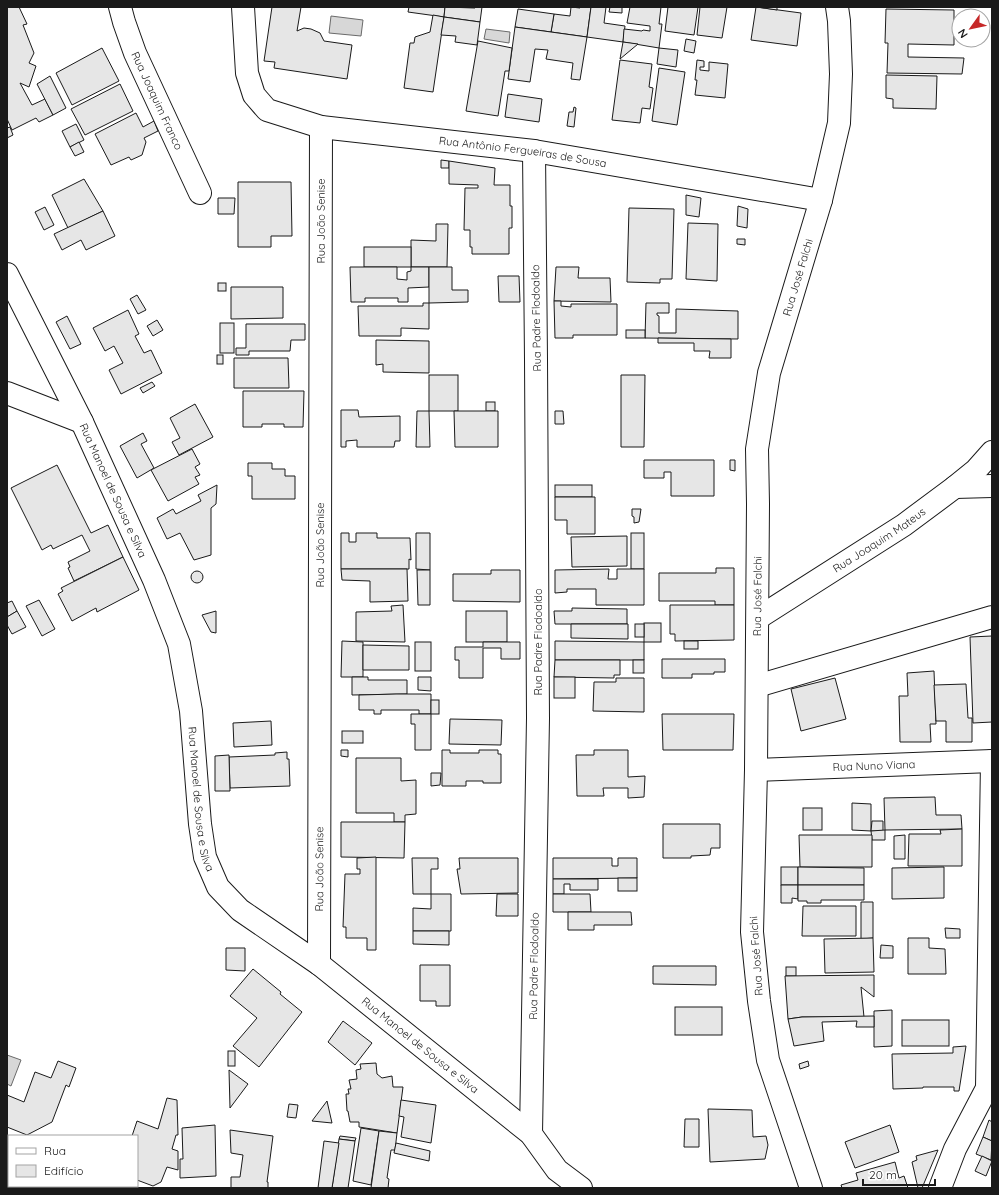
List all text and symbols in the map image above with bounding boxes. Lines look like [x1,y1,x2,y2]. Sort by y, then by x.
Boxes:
north arrow [951,8,991,48]
text: N [955,26,971,41]
street label: Rua Joaquim Franco [128,49,186,152]
street label: Rua Antônio Fergueiras de Sousa [438,133,608,170]
street label: Rua João Senise [314,178,328,264]
street label: Rua José Falchi [780,237,816,318]
street label: Rua Padre Flodoaldo [528,264,544,372]
street label: Rua Manoel de Sousa e Silva [76,421,150,560]
street label: Rua João Senise [313,502,327,588]
street label: Rua Joaquim Mateus [830,504,928,576]
street label: Rua José Falchi [750,556,765,636]
street label: Rua Padre Flodoaldo [531,588,545,696]
street label: Rua Manoel de Sousa e Silva [185,726,217,874]
street label: Rua Nuno Viana [832,757,916,774]
street label: Rua João Senise [312,826,326,912]
street label: Rua Padre Flodoaldo [526,912,542,1020]
street label: Rua José Falchi [746,916,766,996]
street label: Rua Manoel de Sousa e Silva [359,994,482,1096]
legend [8,1135,138,1187]
text: Rua [44,1143,66,1158]
scale bar [863,1161,935,1187]
text: Edifício [44,1163,84,1178]
text: 20 m [869,1167,897,1182]

